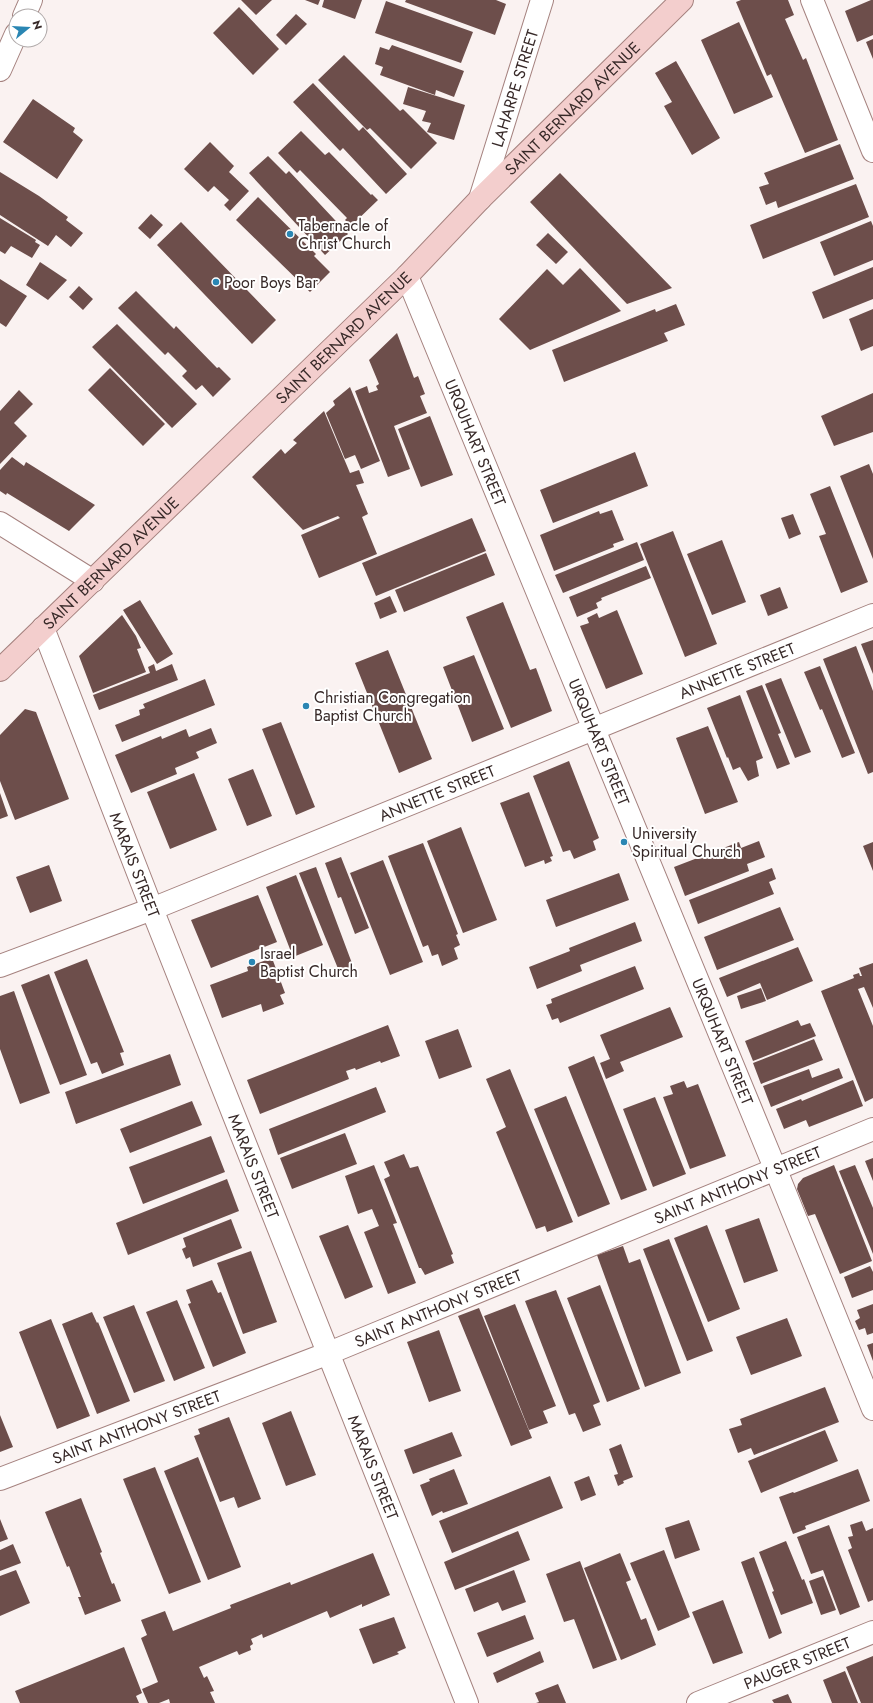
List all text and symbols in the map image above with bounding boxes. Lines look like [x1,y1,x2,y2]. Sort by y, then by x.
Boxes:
north arrow [8,8,48,48]
text: N [29,18,46,32]
street label: LAHARPE STREET [486,26,544,150]
street label: SAINT BERNARD AVENUE [500,37,645,181]
place label: Tabernacle of Christ Church [298,214,391,255]
marker: Tabernacle of Christ Church [285,229,295,239]
street label: SAINT BERNARD AVENUE [270,266,417,409]
place label: Poor Boys Bar [224,271,318,294]
marker: Poor Boys Bar [211,277,221,287]
street label: URQUHART STREET [439,376,512,510]
street label: SAINT BERNARD AVENUE [38,492,184,635]
street label: ANNETTE STREET [676,637,799,705]
street label: URQUHART STREET [562,675,635,809]
place label: Christian Congregation Baptist Church [314,686,471,727]
marker: Christian Congregation Baptist Church [301,701,311,711]
street label: ANNETTE STREET [376,759,499,827]
street label: MARAIS STREET [104,809,165,921]
place label: University Spiritual Church [632,822,741,863]
marker: University Spiritual Church [619,837,629,847]
place label: Israel Baptist Church [260,942,358,983]
marker: Israel Baptist Church [247,957,257,967]
street label: URQUHART STREET [686,975,759,1109]
street label: MARAIS STREET [222,1111,285,1223]
street label: SAINT ANTHONY STREET [651,1140,825,1230]
street label: SAINT ANTHONY STREET [351,1264,526,1353]
street label: SAINT ANTHONY STREET [49,1384,225,1470]
street label: MARAIS STREET [342,1412,404,1524]
street label: PAUGER STREET [740,1631,855,1695]

